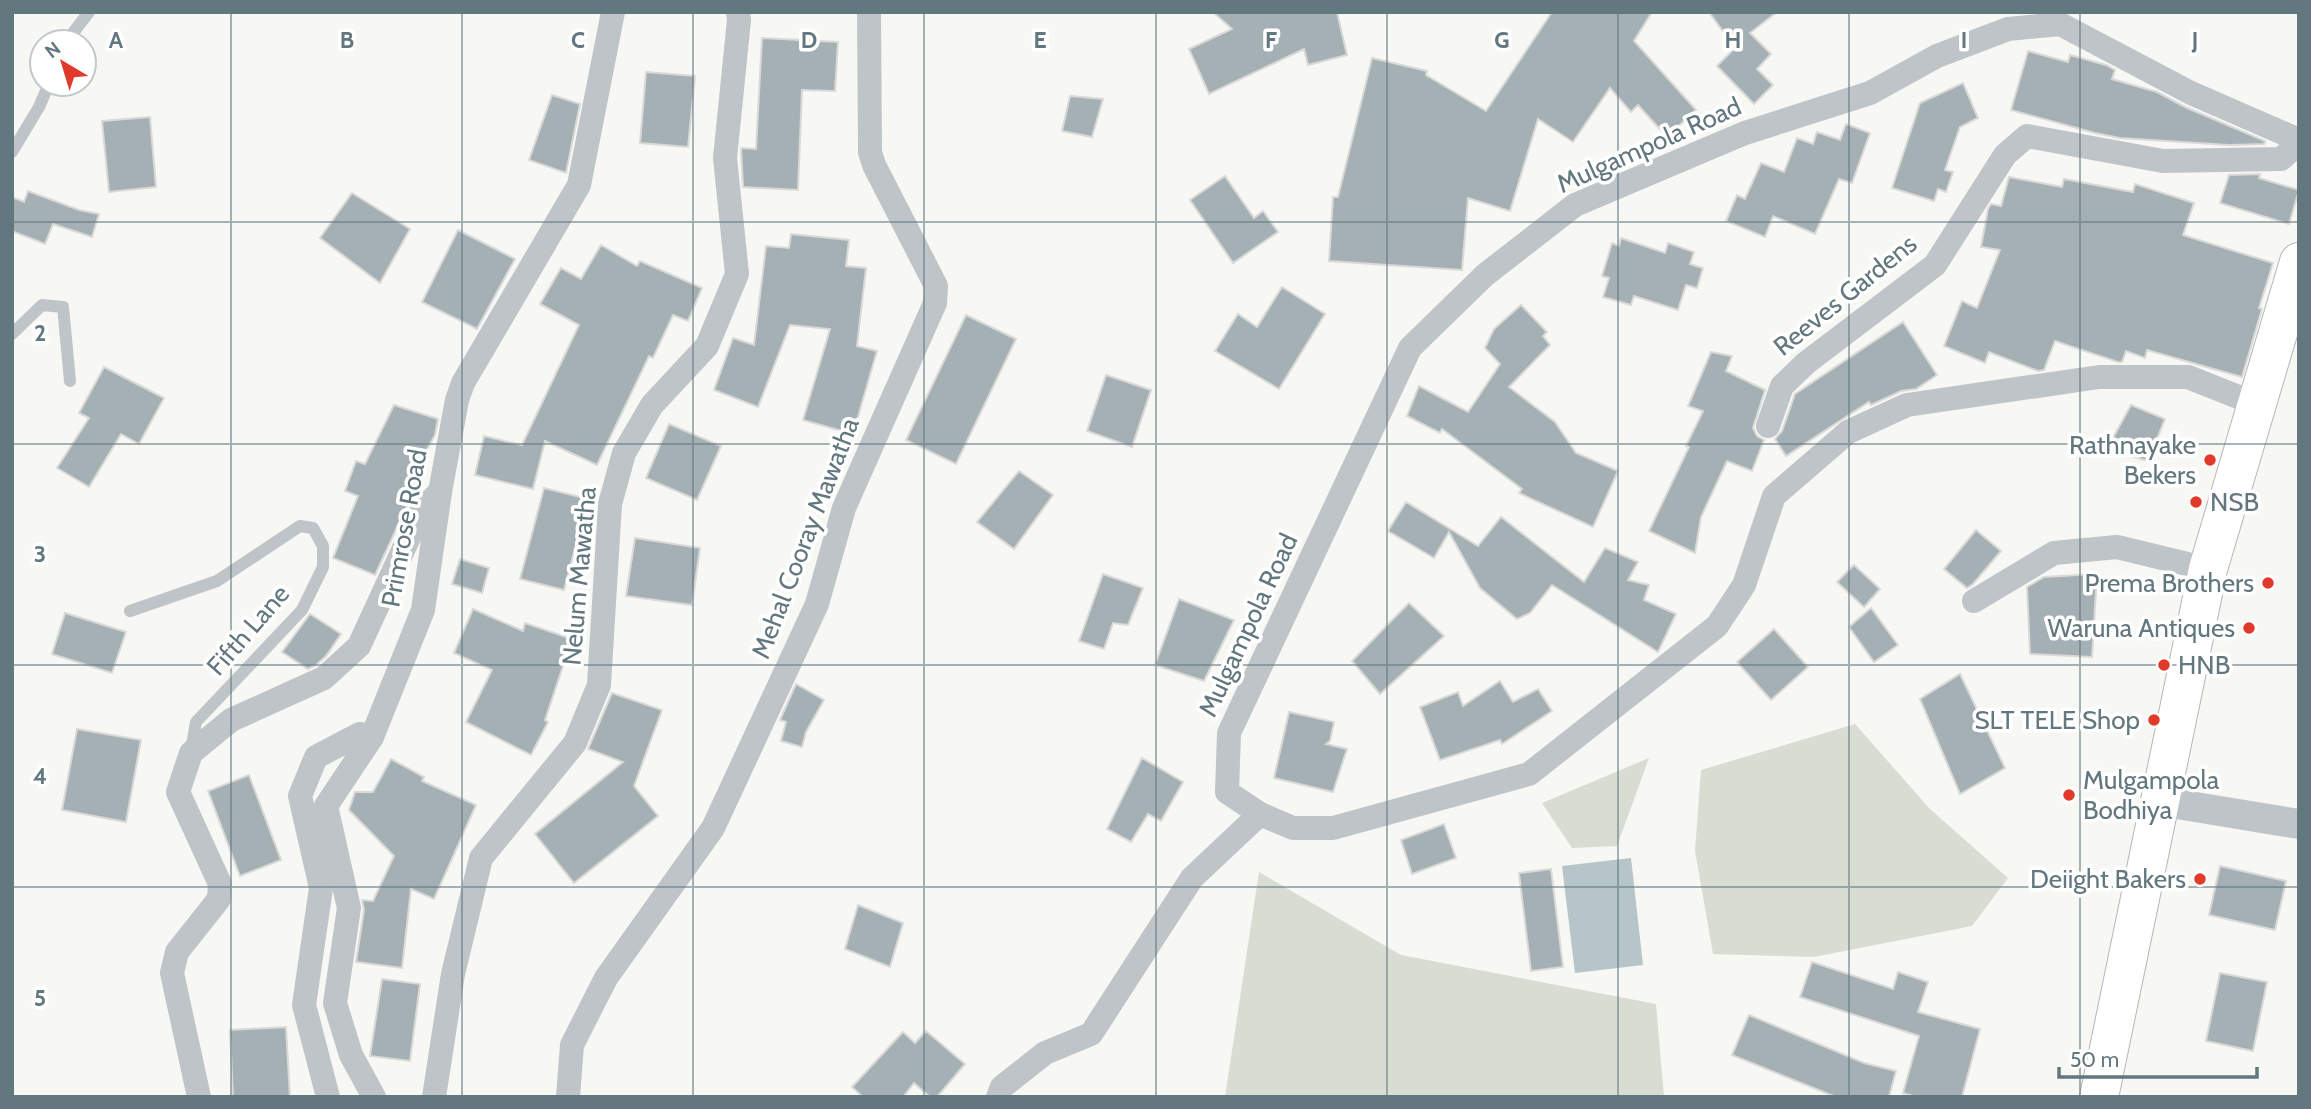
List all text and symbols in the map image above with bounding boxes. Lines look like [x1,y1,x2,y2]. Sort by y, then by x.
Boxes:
text: A [109,26,124,54]
text: B [340,26,354,54]
text: C [571,26,585,54]
text: D [801,26,817,54]
text: E [1033,26,1047,54]
text: F [1265,26,1277,54]
text: G [1494,26,1510,54]
text: H [1725,26,1741,54]
text: I [1961,26,1967,54]
text: J [2191,26,2198,54]
north arrow [28,28,98,98]
text: N [40,37,65,63]
street label: Mulgampola Road [1552,90,1746,200]
street label: Reeves Gardens [1767,227,1923,363]
text: 2 [34,319,46,347]
street label: Mehal Cooray Mawatha [744,413,866,663]
place label: Rathnayake Bekers [2069,429,2196,491]
street label: Primrose Road [374,447,434,609]
marker: Rathnayake Bekers [2202,452,2218,468]
street label: Nelum Mawatha [555,485,603,667]
place label: NSB [2210,486,2259,518]
marker: NSB [2188,494,2204,510]
street label: Mulgampola Road [1192,528,1304,722]
text: 3 [34,540,46,568]
place label: Prema Brothers [2085,567,2254,599]
marker: Prema Brothers [2260,575,2276,591]
street label: Fifth Lane [200,578,296,682]
place label: Waruna Antiques [2047,612,2235,644]
marker: Waruna Antiques [2241,620,2257,636]
place label: HNB [2178,649,2230,681]
marker: HNB [2156,657,2172,673]
place label: SLT TELE Shop [1974,704,2140,736]
marker: SLT TELE Shop [2146,712,2162,728]
text: 4 [33,762,47,790]
place label: Mulgampola Bodhiya [2083,764,2220,826]
marker: Mulgampola Bodhiya [2061,787,2077,803]
place label: Deiight Bakers [2030,863,2186,895]
marker: Deiight Bakers [2192,871,2208,887]
text: 5 [34,984,46,1012]
scale bar [2059,1036,2257,1080]
text: 50 m [2070,1047,2119,1072]

